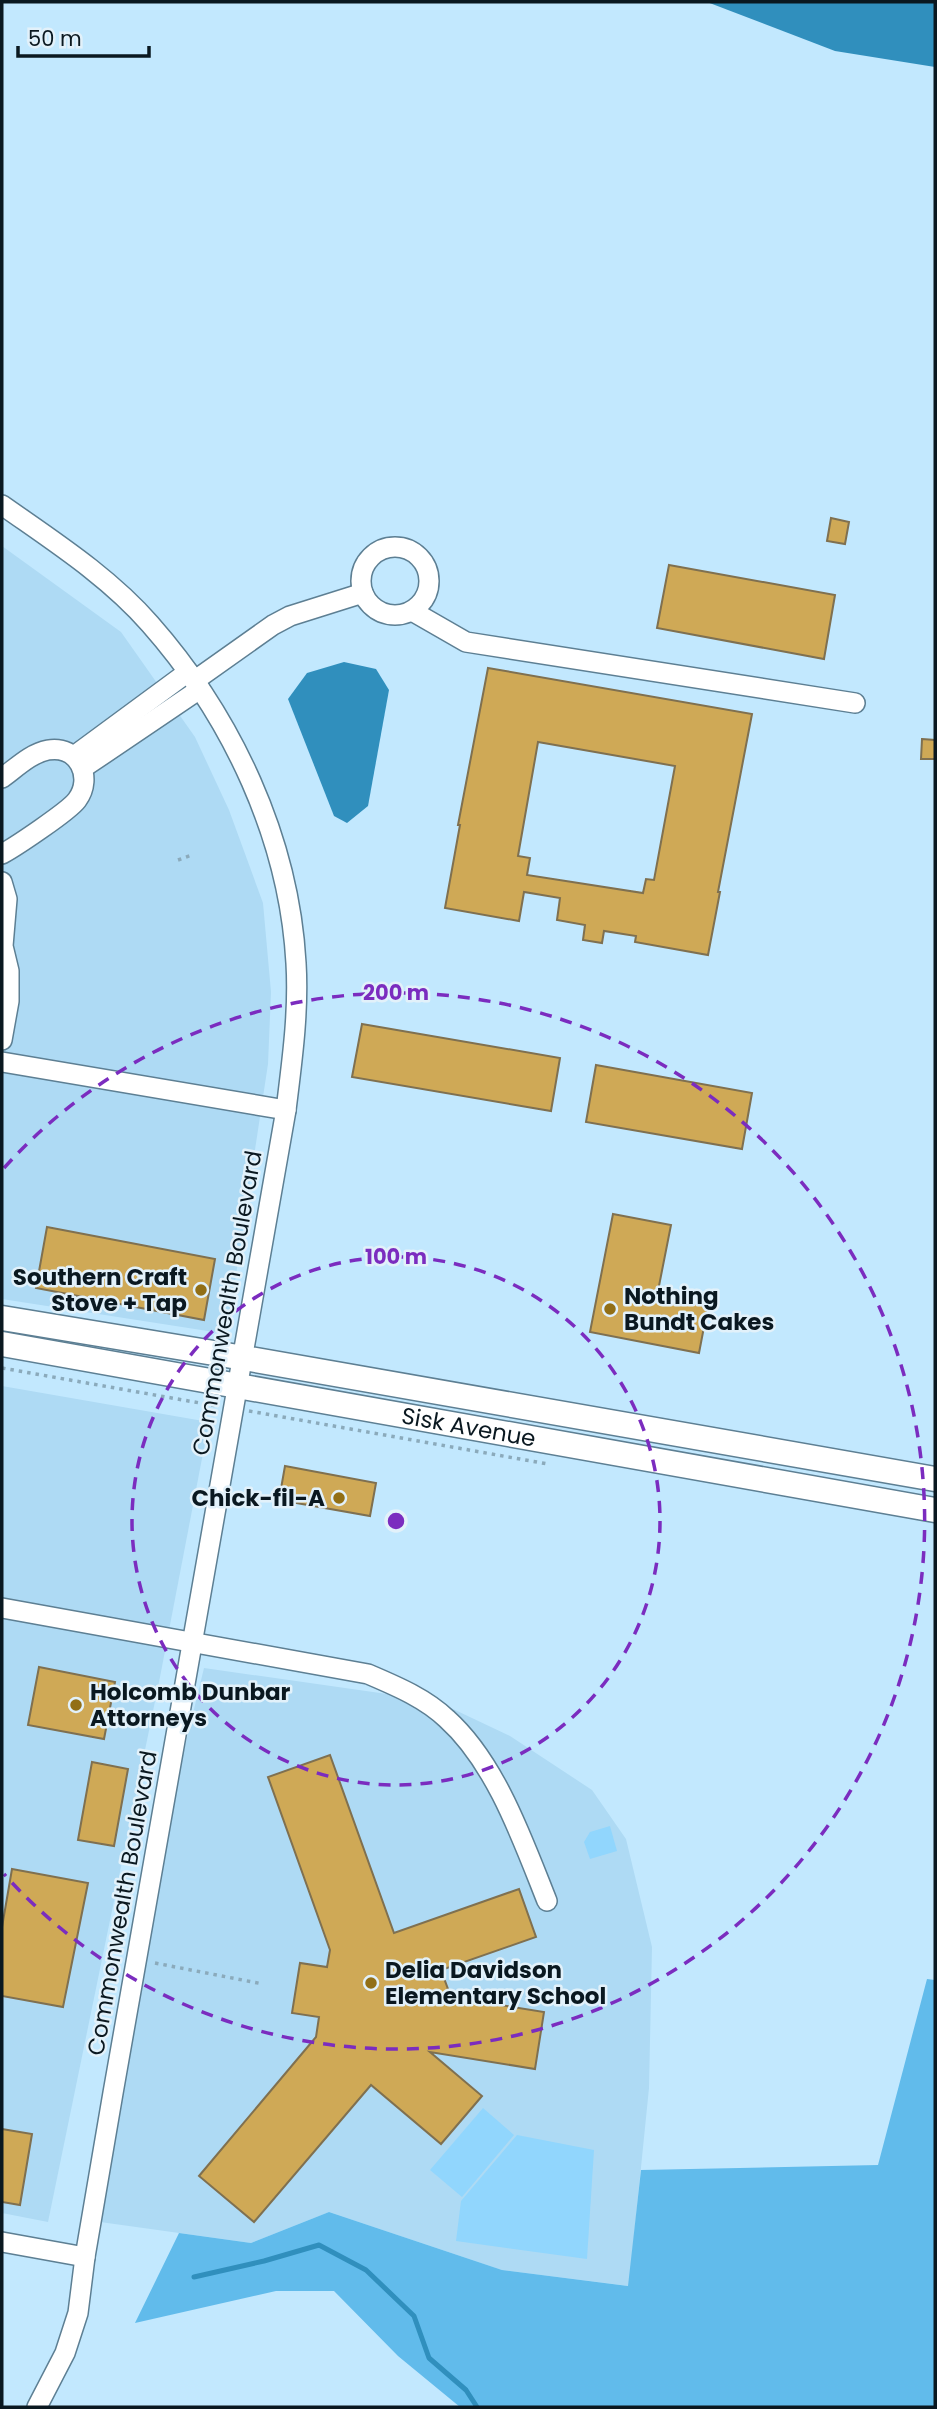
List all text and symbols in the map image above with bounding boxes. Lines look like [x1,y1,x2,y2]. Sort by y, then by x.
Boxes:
scale bar [18,14,149,58]
text: 50 m [28,24,82,53]
text: 200 m [363,978,429,1007]
street label: Commonwealth Boulevard [184,1148,270,1458]
text: 100 m [365,1242,427,1271]
place label: Southern Craft Stove + Tap [13,1261,187,1319]
place label: Nothing Bundt Cakes [624,1280,774,1338]
marker: Southern Craft Stove + Tap [193,1282,209,1298]
marker: Nothing Bundt Cakes [602,1301,618,1317]
street label: Sisk Avenue [399,1399,538,1455]
place label: Chick-fil-A [192,1482,325,1514]
marker: Chick-fil-A [331,1490,347,1506]
centre of rings [384,1509,408,1533]
place label: Holcomb Dunbar Attorneys [90,1676,291,1734]
marker: Holcomb Dunbar Attorneys [68,1697,84,1713]
street label: Commonwealth Boulevard [79,1748,165,2058]
place label: Delia Davidson Elementary School [385,1954,606,2012]
marker: Delia Davidson Elementary School [363,1975,379,1991]

